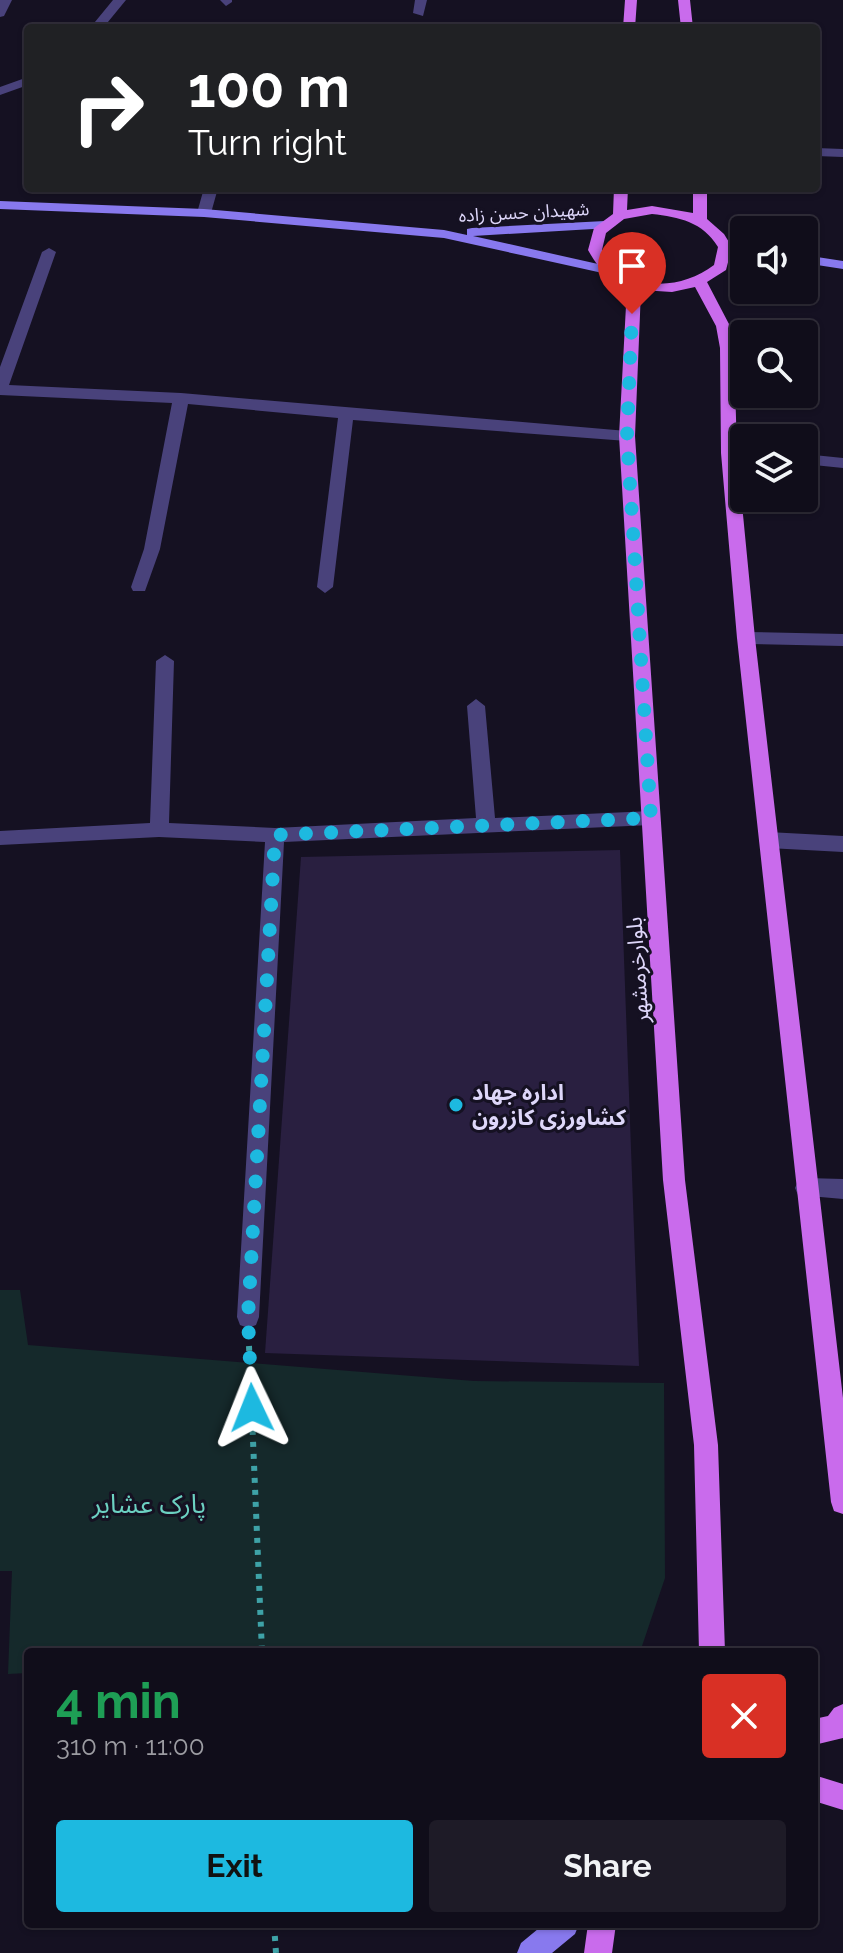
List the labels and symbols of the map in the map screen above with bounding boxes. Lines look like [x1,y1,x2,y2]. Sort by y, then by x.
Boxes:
street label: شهیدان حسن زاده [458,198,590,227]
pin [598,232,666,314]
street label: بلوارخرمشهر [620,916,655,1025]
place label: اداره جهاد کشاورزی کازرون [472,1079,627,1131]
marker: اداره جهاد کشاورزی کازرون [447,1096,465,1114]
position arrow [210,1366,294,1450]
park label: پارک عشایر [91,1489,206,1521]

